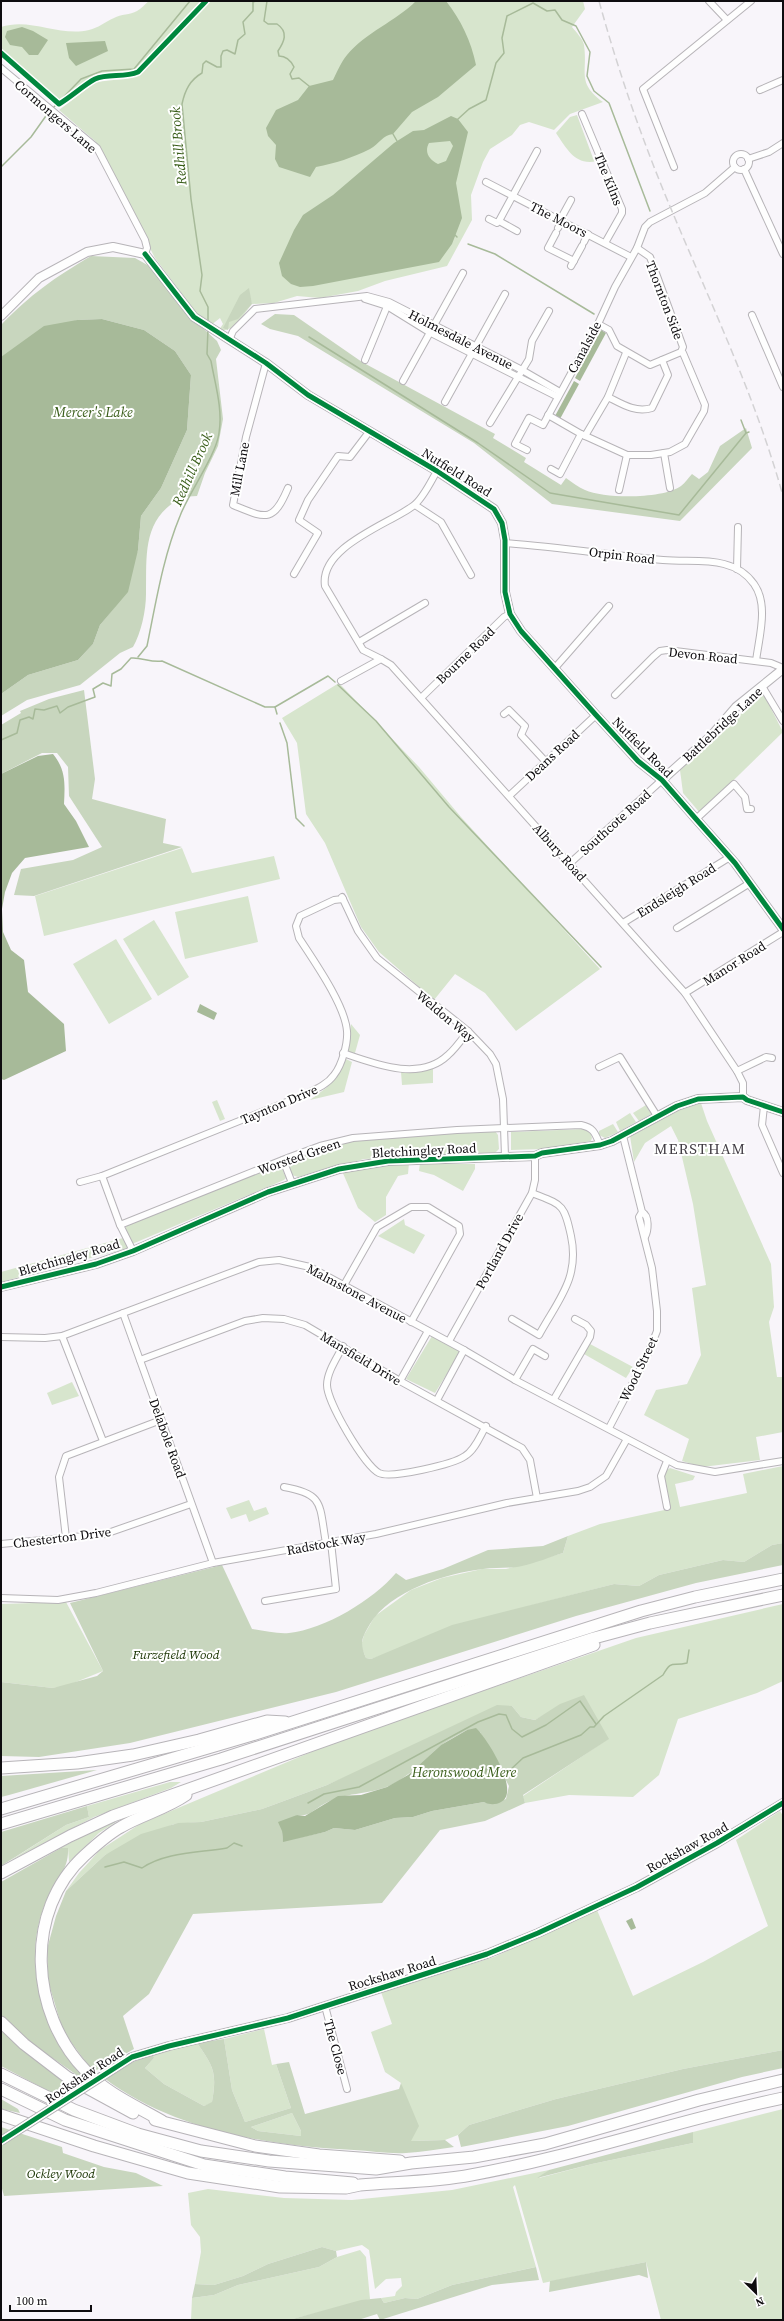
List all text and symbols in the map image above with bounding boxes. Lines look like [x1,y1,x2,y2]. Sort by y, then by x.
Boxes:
street label: Cormongers Lane [11,76,101,157]
water label: Redhill Brook [165,106,191,187]
street label: The Kilns [590,150,627,208]
street label: The Moors [527,198,591,241]
street label: Thornton Side [642,258,687,342]
street label: Holmesdale Avenue [406,306,516,373]
street label: Canalside [564,318,605,376]
water label: Mercer's Lake [52,402,133,422]
water label: Redhill Brook [166,429,217,510]
street label: Mill Lane [226,440,253,498]
street label: Nutfield Road [419,444,495,501]
street label: Orpin Road [588,543,657,568]
street label: Bourne Road [432,623,499,688]
street label: Devon Road [667,643,739,668]
street label: Battlebridge Lane [679,683,766,766]
street label: Nutfield Road [609,713,677,782]
street label: Deans Road [522,725,584,785]
street label: Southcote Road [576,786,655,859]
street label: Albury Road [529,820,591,885]
street label: Endsleigh Road [634,859,719,921]
street label: Manor Road [700,937,769,989]
street label: Weldon Way [413,987,479,1046]
street label: Taynton Drive [238,1080,321,1128]
street label: Worsted Green [256,1134,343,1179]
district label: MERSTHAM [654,1138,746,1159]
street label: Bletchingley Road [371,1139,477,1162]
street label: Portland Drive [472,1210,528,1292]
street label: Bletchingley Road [16,1235,122,1280]
street label: Malmstone Avenue [304,1260,410,1327]
street label: Mansfield Drive [317,1328,405,1389]
street label: Wood Street [615,1333,662,1404]
street label: Delabole Road [145,1396,190,1481]
street label: Chesterton Drive [12,1523,112,1552]
street label: Radstock Way [285,1528,367,1559]
park label: Furzefield Wood [132,1646,220,1663]
water label: Heronswood Mere [411,1762,517,1782]
street label: Rockshaw Road [643,1818,732,1877]
street label: Rockshaw Road [346,1952,439,1995]
street label: The Close [320,2017,351,2077]
street label: Rockshaw Road [42,2043,127,2107]
park label: Ockley Wood [27,2165,95,2182]
north arrow [736,2273,776,2313]
scale bar [10,2287,91,2313]
text: 100 m [16,2293,48,2309]
text: N [753,2293,767,2310]

